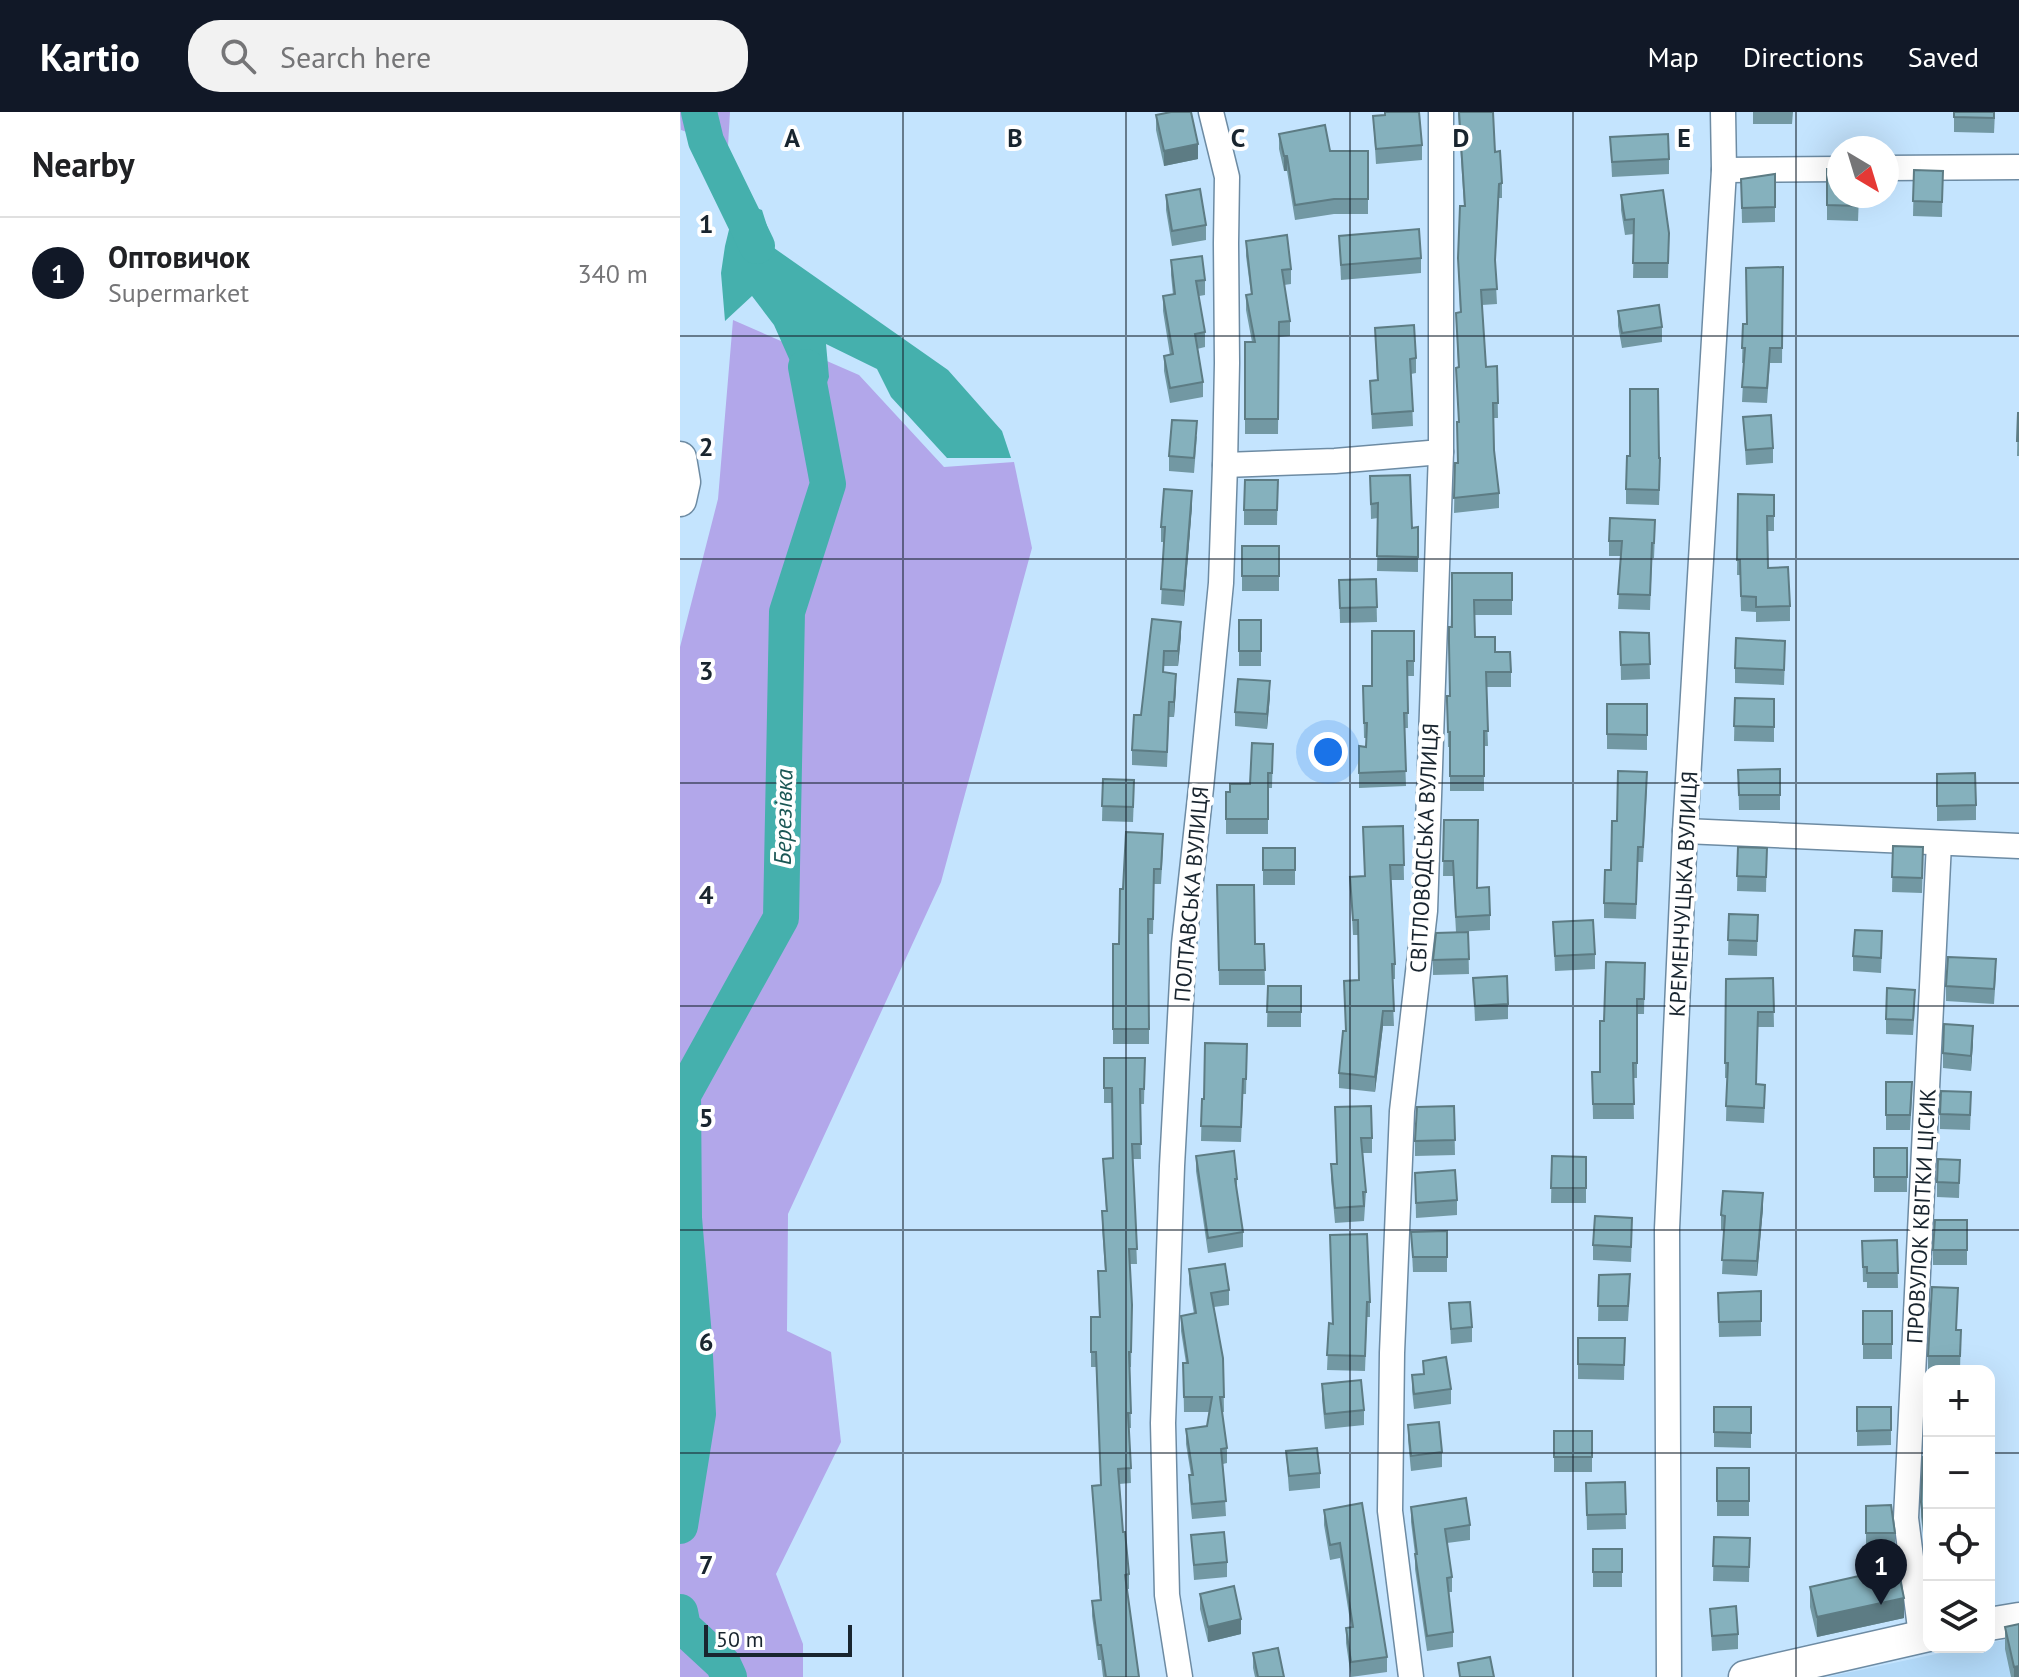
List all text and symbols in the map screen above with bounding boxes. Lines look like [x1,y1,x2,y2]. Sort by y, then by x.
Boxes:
search box [188,20,748,92]
text: Kartio [40,32,140,81]
icon: search [216,34,260,78]
text: Search here [280,37,431,76]
text: Map [1648,38,1699,75]
text: Directions [1743,38,1864,75]
text: Saved [1908,38,1979,75]
text: A [784,121,800,154]
text: B [1007,121,1023,154]
text: C [1231,121,1245,154]
text: D [1453,121,1469,154]
text: E [1677,121,1691,154]
north arrow [1827,136,1899,208]
text: Nearby [32,142,134,186]
text: 1 [699,207,713,240]
text: Оптовичок [108,237,250,276]
text: 1 [51,257,65,290]
text: 340 m [577,257,648,290]
text: Supermarket [108,276,249,309]
text: 2 [699,430,713,463]
text: 3 [699,654,713,687]
street label: СВІТЛОВОДСЬКА ВУЛИЦЯ [1403,722,1445,974]
your location [1308,732,1348,772]
water label: Березівка [767,768,799,865]
street label: КРЕМЕНЧУЦЬКА ВУЛИЦЯ [1663,770,1703,1018]
street label: ПОЛТАВСЬКА ВУЛИЦЯ [1168,785,1214,1003]
text: 4 [699,878,714,911]
street label: ПРОВУЛОК КВІТКИ ЦІСИК [1900,1088,1942,1344]
text: 5 [699,1101,713,1134]
text: 6 [699,1325,713,1358]
map controls [1923,1365,1995,1653]
button: + [1923,1365,1995,1437]
button: − [1923,1437,1995,1509]
button: locate [1923,1509,1995,1581]
pin: 1 [1855,1539,1907,1605]
text: 7 [699,1548,713,1581]
button: layers [1923,1581,1995,1653]
scale bar [704,1621,852,1657]
text: 50 m [716,1625,764,1653]

